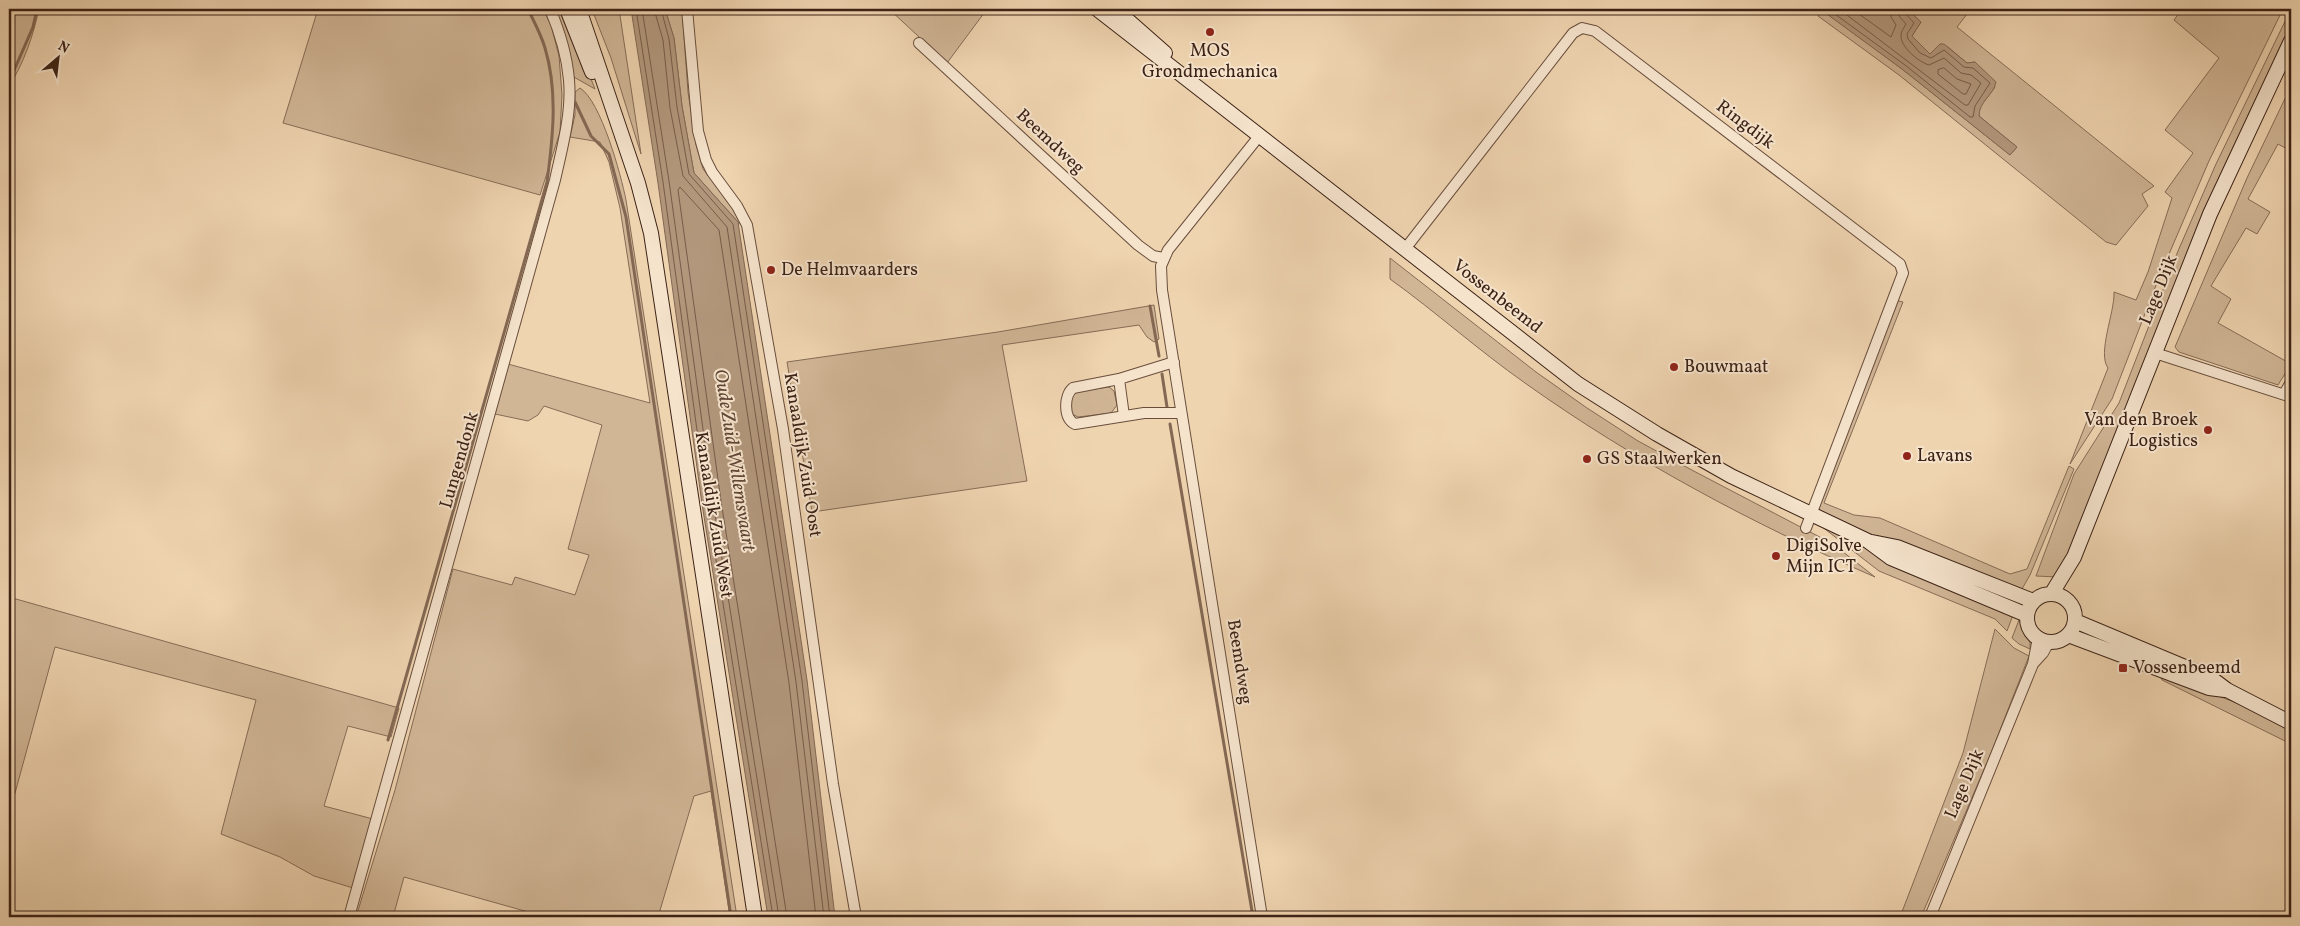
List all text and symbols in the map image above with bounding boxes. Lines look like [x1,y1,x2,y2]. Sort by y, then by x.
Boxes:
marker: MOS Grondmechanica [1204,26,1216,38]
north arrow [32,32,82,82]
text: N [54,37,72,59]
place label: MOS Grondmechanica [1142,39,1278,85]
street label: Ringdijk [1710,95,1780,156]
street label: Beemdweg [1010,104,1090,180]
street label: Lage Dijk [2134,251,2184,329]
street label: Vossenbeemd [1447,254,1547,340]
place label: De Helmvaarders [781,258,918,283]
marker: De Helmvaarders [765,264,777,276]
place label: Bouwmaat [1684,355,1768,380]
marker: Bouwmaat [1668,361,1680,373]
water label: Oude Zuid-Willemsvaart [707,367,761,554]
street label: Kanaaldijk Zuid Oost [777,371,827,539]
street label: Lungendonk [434,408,486,511]
place label: Van den Broek Logistics [2084,408,2198,454]
marker: Van den Broek Logistics [2202,424,2214,436]
street label: Kanaaldijk Zuid West [687,430,739,600]
place label: Lavans [1917,444,1972,469]
place label: GS Staalwerken [1597,447,1722,472]
marker: Lavans [1901,450,1913,462]
marker: GS Staalwerken [1581,453,1593,465]
place label: DigiSolve Mijn ICT [1786,534,1862,580]
marker: DigiSolve Mijn ICT [1770,550,1782,562]
street label: Beemdweg [1220,618,1258,706]
place label: Vossenbeemd [2133,656,2241,681]
marker: Vossenbeemd [2117,662,2129,674]
street label: Lage Dijk [1939,745,1991,823]

